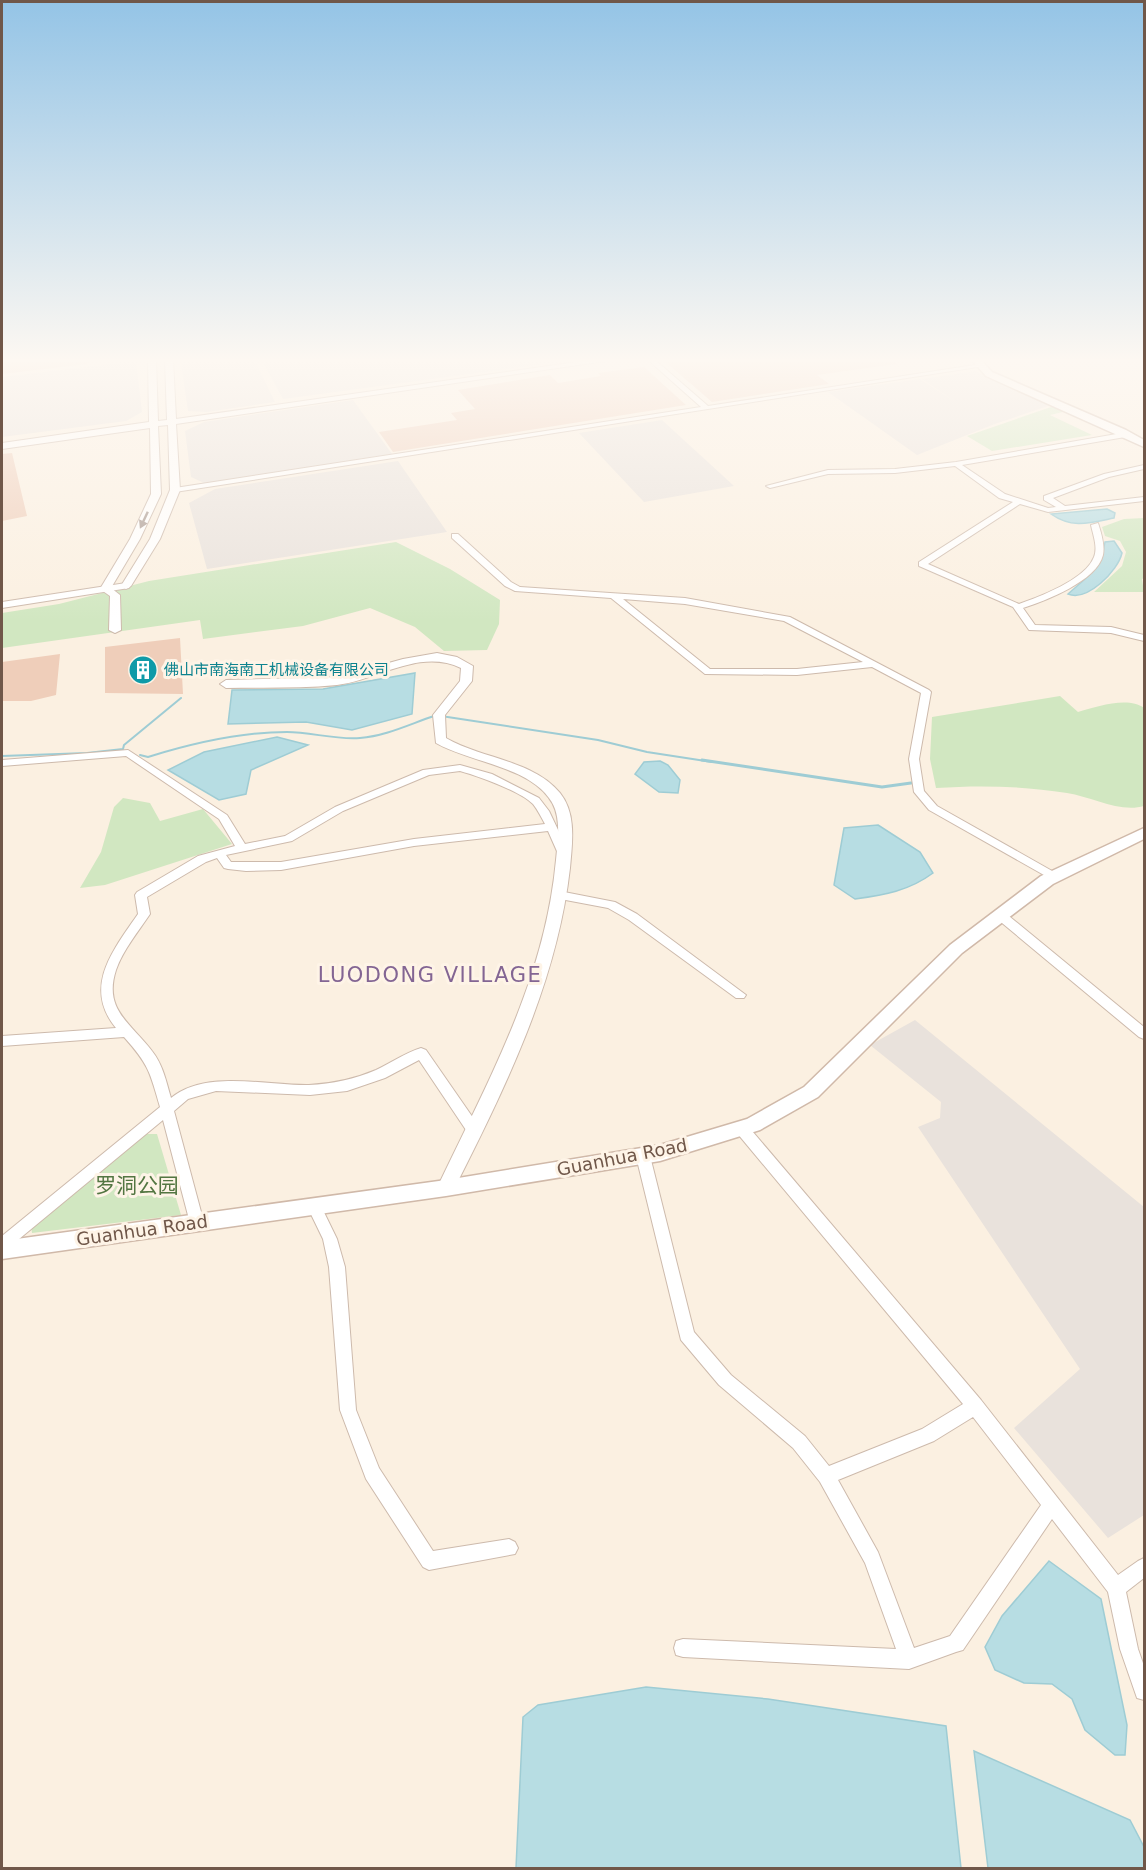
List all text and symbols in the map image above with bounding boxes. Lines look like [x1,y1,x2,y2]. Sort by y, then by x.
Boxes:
one-way arrow [139,511,148,528]
building icon: 佛山市南海南工机械设备有限公司 [127,654,159,686]
place label: 佛山市南海南工机械设备有限公司 [164,661,389,679]
district label: LUODONG VILLAGE [318,963,542,987]
street label: Guanhua Road [555,1134,689,1180]
park label: 罗洞公园 [95,1174,179,1198]
street label: Guanhua Road [75,1210,209,1250]

